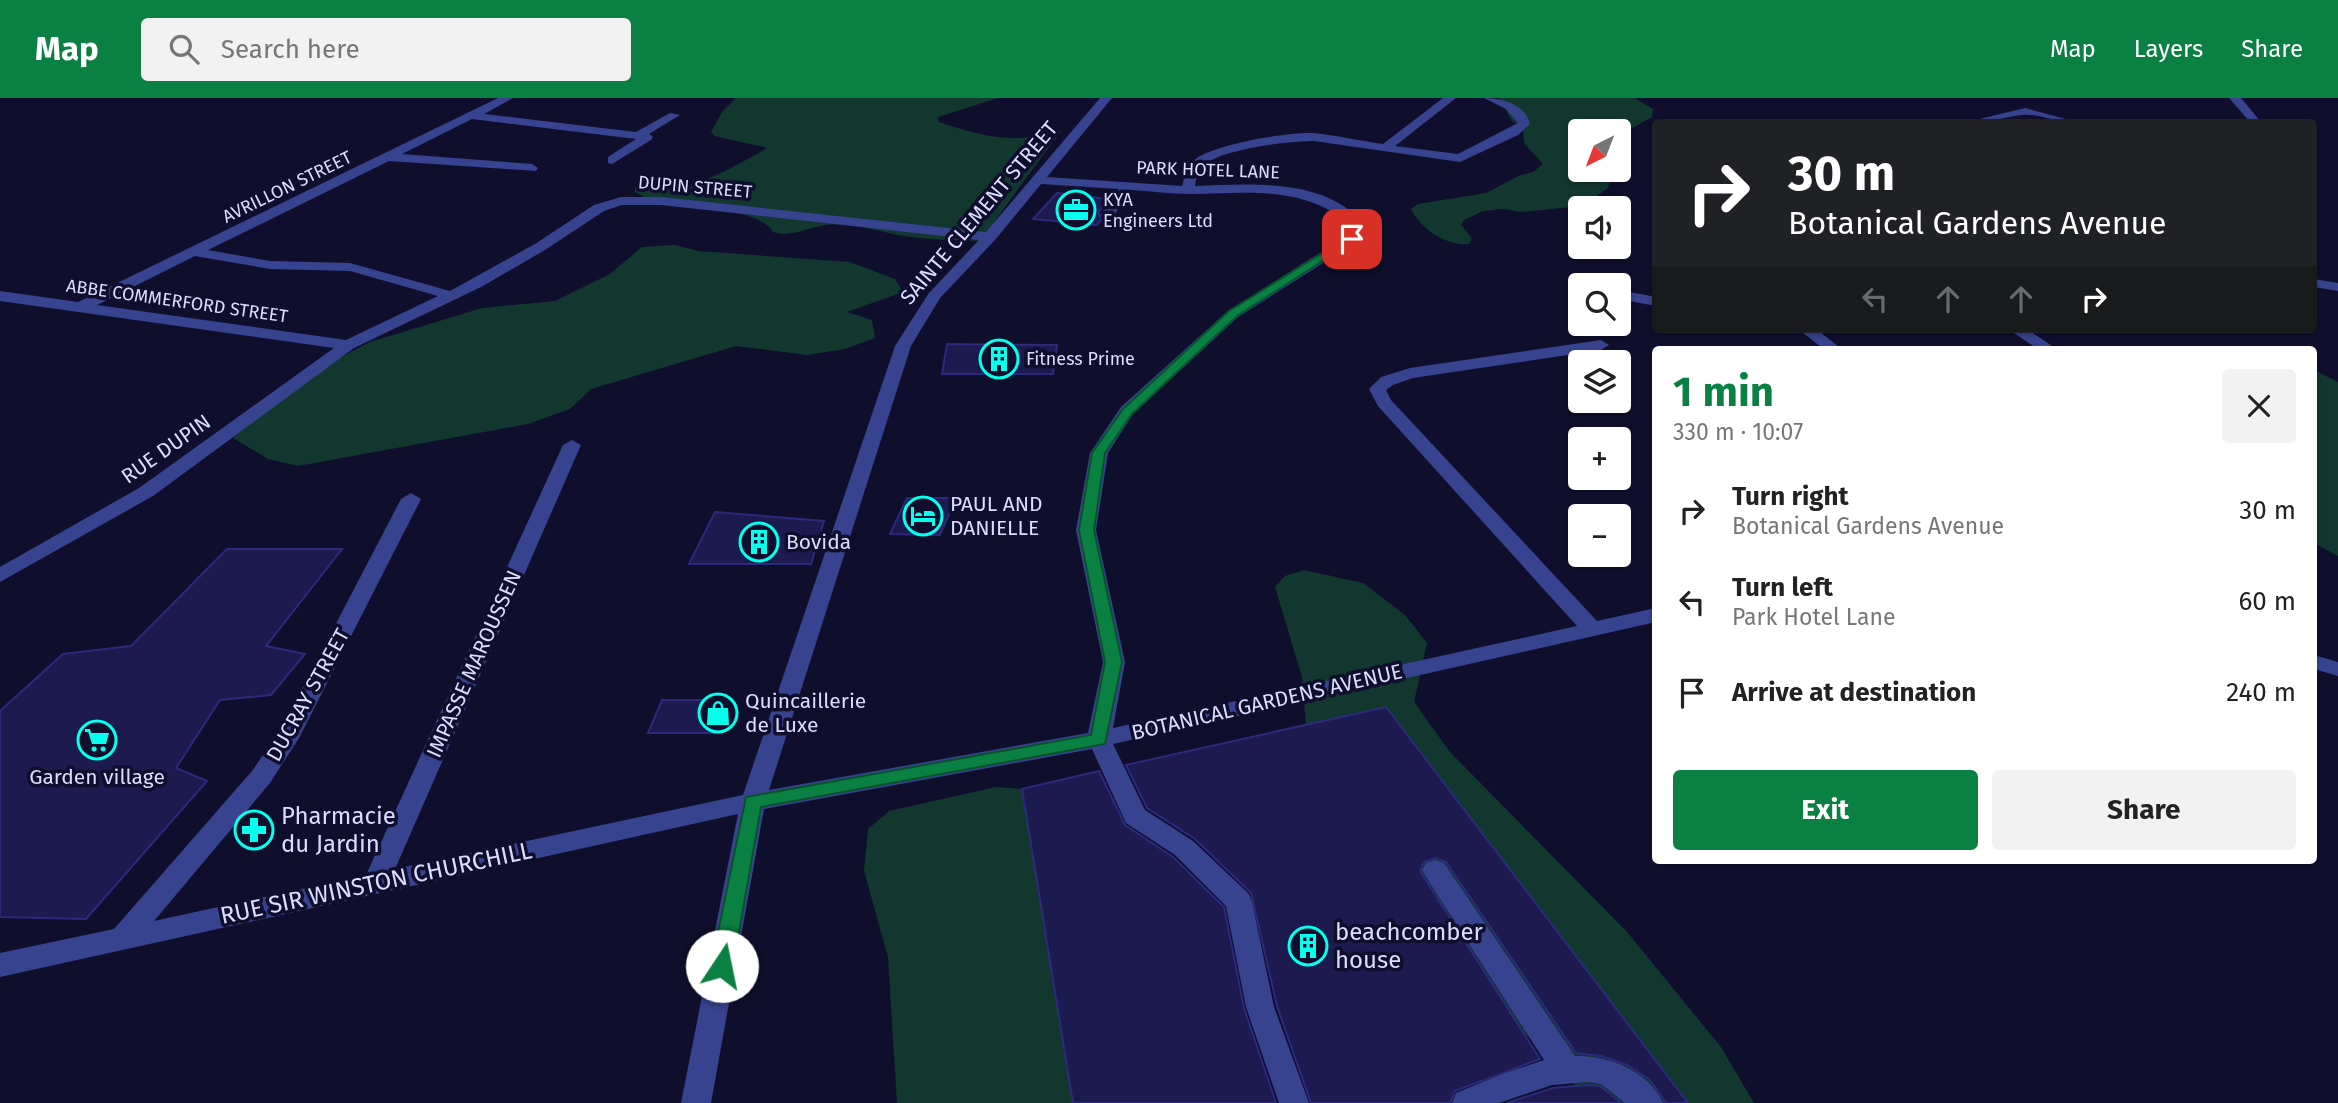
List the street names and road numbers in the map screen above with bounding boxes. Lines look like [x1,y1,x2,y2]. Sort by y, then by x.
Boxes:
street label: SAINTE CLEMENT STREET [895,116,1063,310]
street label: AVRILLON STREET [219,146,356,228]
street label: PARK HOTEL LANE [1136,156,1280,184]
street label: DUPIN STREET [637,171,754,203]
street label: ABBE COMMERFORD STREET [65,275,290,328]
street label: RUE DUPIN [116,409,216,489]
street label: IMPASSE MAROUSSEN [421,566,527,762]
street label: DUCRAY STREET [261,624,355,766]
street label: BOTANICAL GARDENS AVENUE [1129,658,1405,746]
street label: RUE SIR WINSTON CHURCHILL [218,836,534,930]

